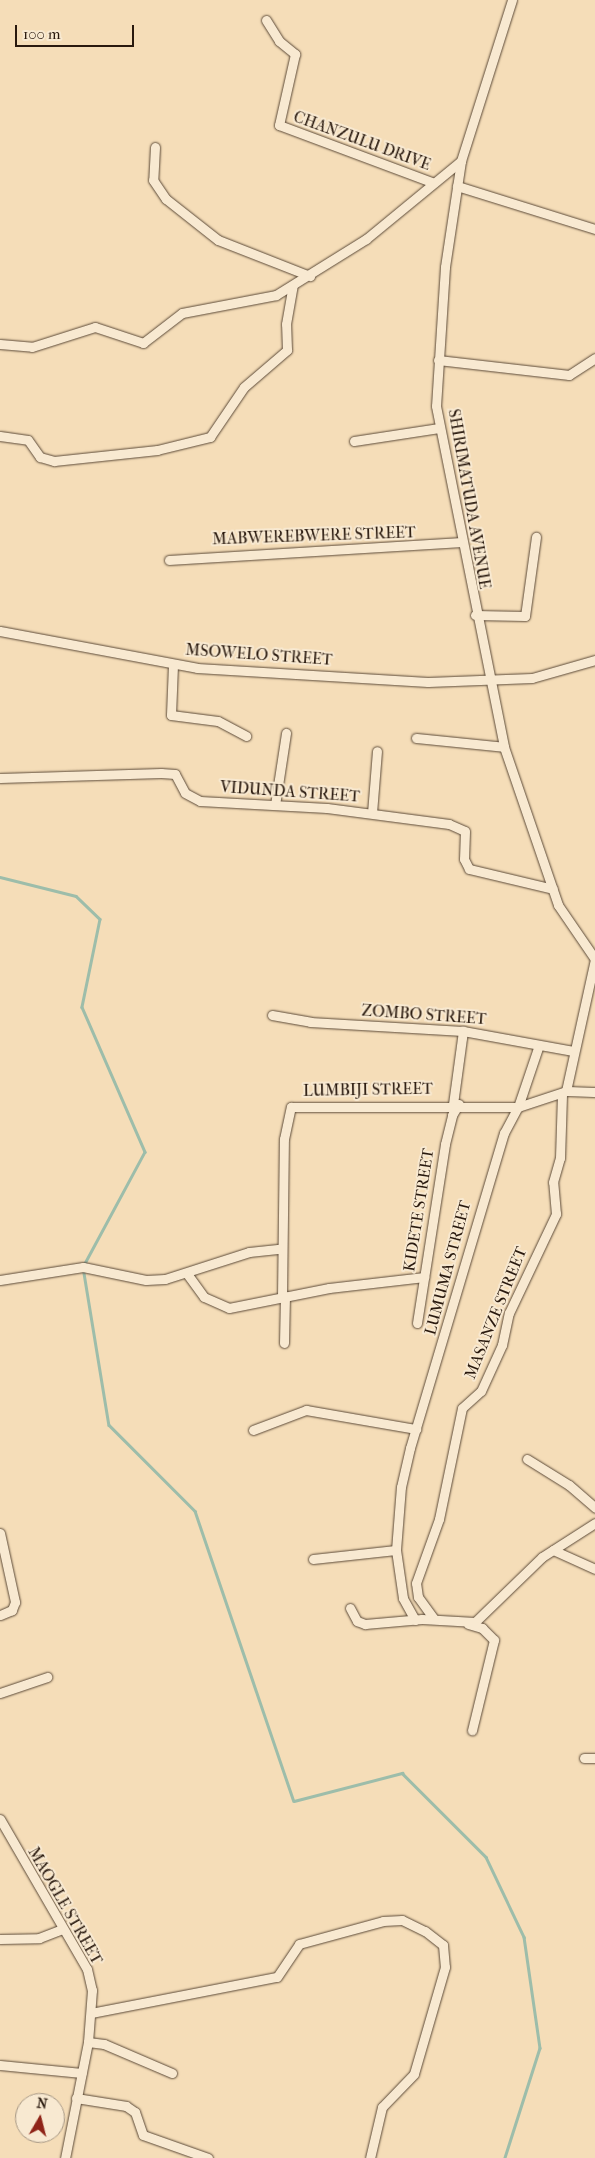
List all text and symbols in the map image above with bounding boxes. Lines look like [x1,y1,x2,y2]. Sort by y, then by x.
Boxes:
scale bar [18,15,136,47]
text: 100 m [23,25,61,43]
street label: CHANZULU DRIVE [291,107,433,175]
street label: SHIRIMATUDA AVENUE [444,408,494,590]
street label: MABWEREBWERE STREET [212,523,416,549]
street label: MSOWELO STREET [185,640,333,670]
street label: VIDUNDA STREET [220,778,360,806]
street label: ZOMBO STREET [361,1001,487,1029]
street label: LUMBIJI STREET [303,1079,433,1101]
street label: KIDETE STREET [400,1147,438,1273]
street label: LUMUMA STREET [421,1199,475,1337]
street label: MASANZE STREET [461,1244,531,1382]
street label: MAOGLE STREET [24,1844,106,1968]
north arrow [15,2093,65,2143]
text: N [36,2094,48,2113]

